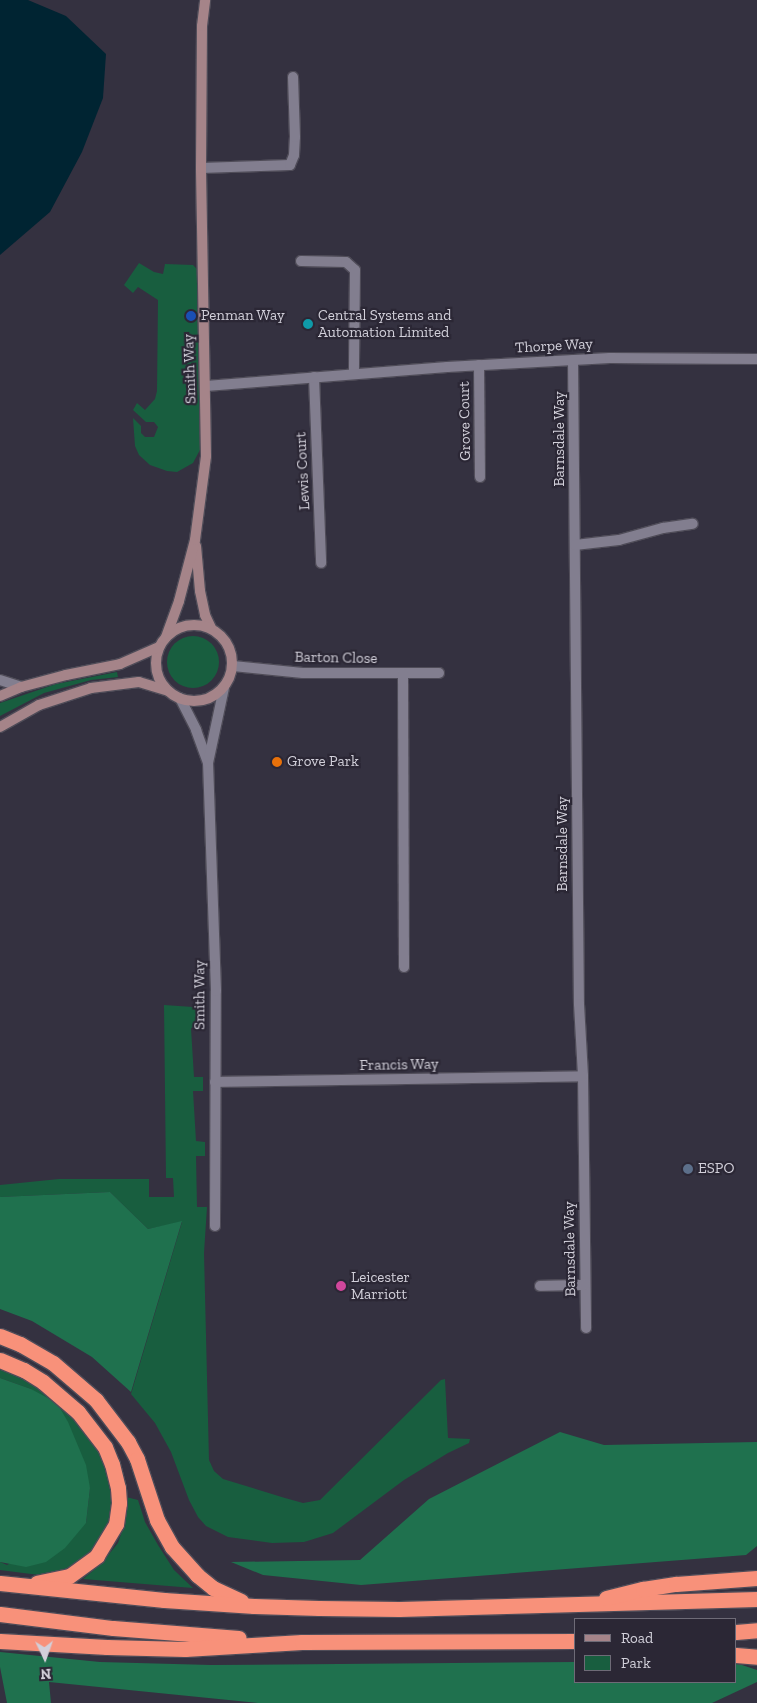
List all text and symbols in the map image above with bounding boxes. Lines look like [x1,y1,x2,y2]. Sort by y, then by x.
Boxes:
place label: Central Systems and Automation Limited [318,306,451,341]
place label: Penman Way [201,307,285,325]
marker: Penman Way [185,310,197,322]
marker: Central Systems and Automation Limited [302,318,314,330]
street label: Smith Way [180,333,200,405]
street label: Thorpe Way [514,335,594,357]
street label: Grove Court [455,381,475,461]
street label: Barnsdale Way [551,391,569,487]
street label: Lewis Court [292,431,314,511]
street label: Barton Close [294,648,378,668]
place label: Grove Park [287,753,359,771]
marker: Grove Park [271,756,283,768]
street label: Barnsdale Way [554,796,572,892]
street label: Smith Way [191,960,209,1030]
street label: Francis Way [359,1055,439,1075]
place label: ESPO [698,1160,734,1178]
marker: ESPO [682,1163,694,1175]
street label: Barnsdale Way [560,1201,580,1297]
place label: Leicester Marriott [351,1268,410,1303]
marker: Leicester Marriott [335,1280,347,1292]
legend [574,1618,737,1683]
text: Road [621,1629,653,1647]
north arrow [20,1633,70,1683]
text: Park [621,1654,651,1672]
text: N [40,1665,52,1682]

